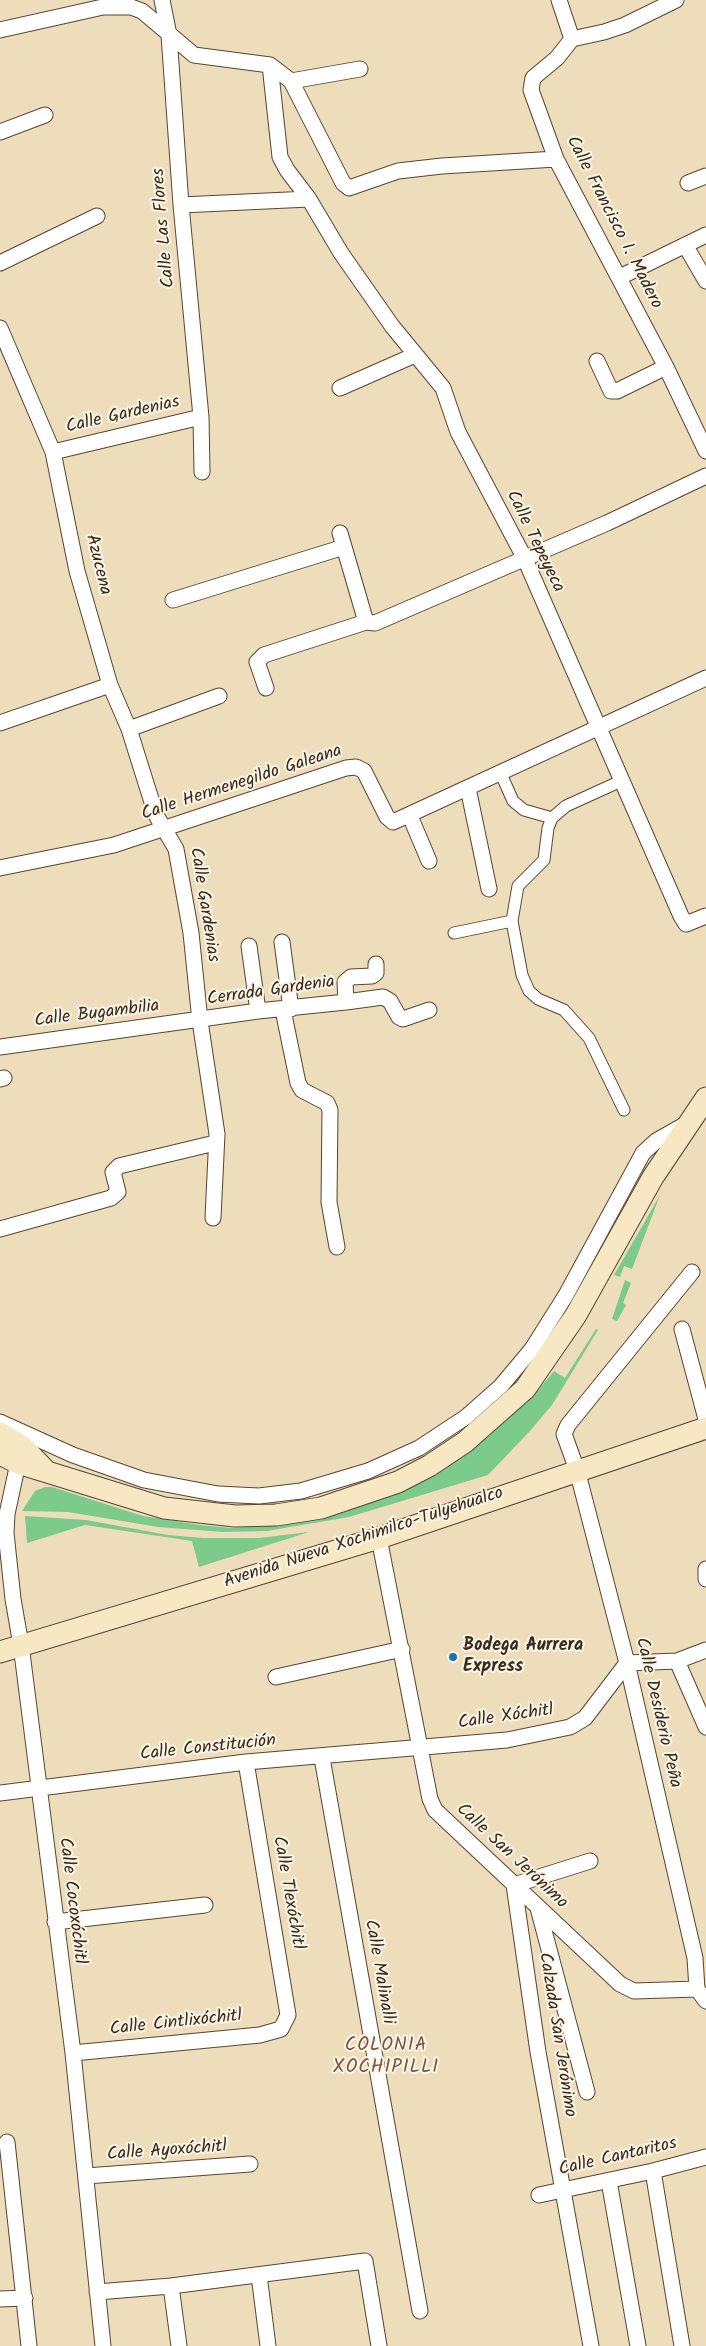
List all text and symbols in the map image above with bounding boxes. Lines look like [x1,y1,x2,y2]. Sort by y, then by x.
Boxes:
street label: Calle Francisco I. Madero [560,133,666,313]
street label: Calle Las Flores [149,167,181,289]
street label: Calle Gardenias [64,392,182,440]
street label: Calle Tepeyeca [500,487,568,597]
street label: Azucena [79,532,115,598]
street label: Calle Hermenegildo Galeana [139,741,345,827]
street label: Calle Gardenias [183,846,223,964]
street label: Cerrada Gardenia [206,972,336,1012]
street label: Calle Bugambilia [33,997,161,1033]
street label: Avenida Nueva Xochimilco-Tulyehualco [221,1484,507,1594]
place label: Bodega Aurrera Express [463,1636,583,1678]
street label: Calle Desiderio Peña [629,1636,685,1790]
marker: Bodega Aurrera Express [447,1651,459,1663]
street label: Calle Xóchitl [457,1701,555,1735]
street label: Calle Constitución [139,1731,277,1767]
street label: Calle San Jerónimo [451,1800,571,1914]
street label: Calle Tlexóchitl [266,1835,308,1951]
street label: Calle Cocoxóchitl [53,1836,89,1966]
street label: Calle Malinalli [358,1918,398,2026]
street label: Calzada San Jerónimo [532,1951,580,2119]
street label: Calle Cintlixóchitl [109,2006,243,2042]
district label: COLONIA XOCHIPILLI [332,2036,440,2080]
street label: Calle Cantaritos [557,2134,679,2182]
street label: Calle Ayoxóchitl [106,2137,228,2167]

